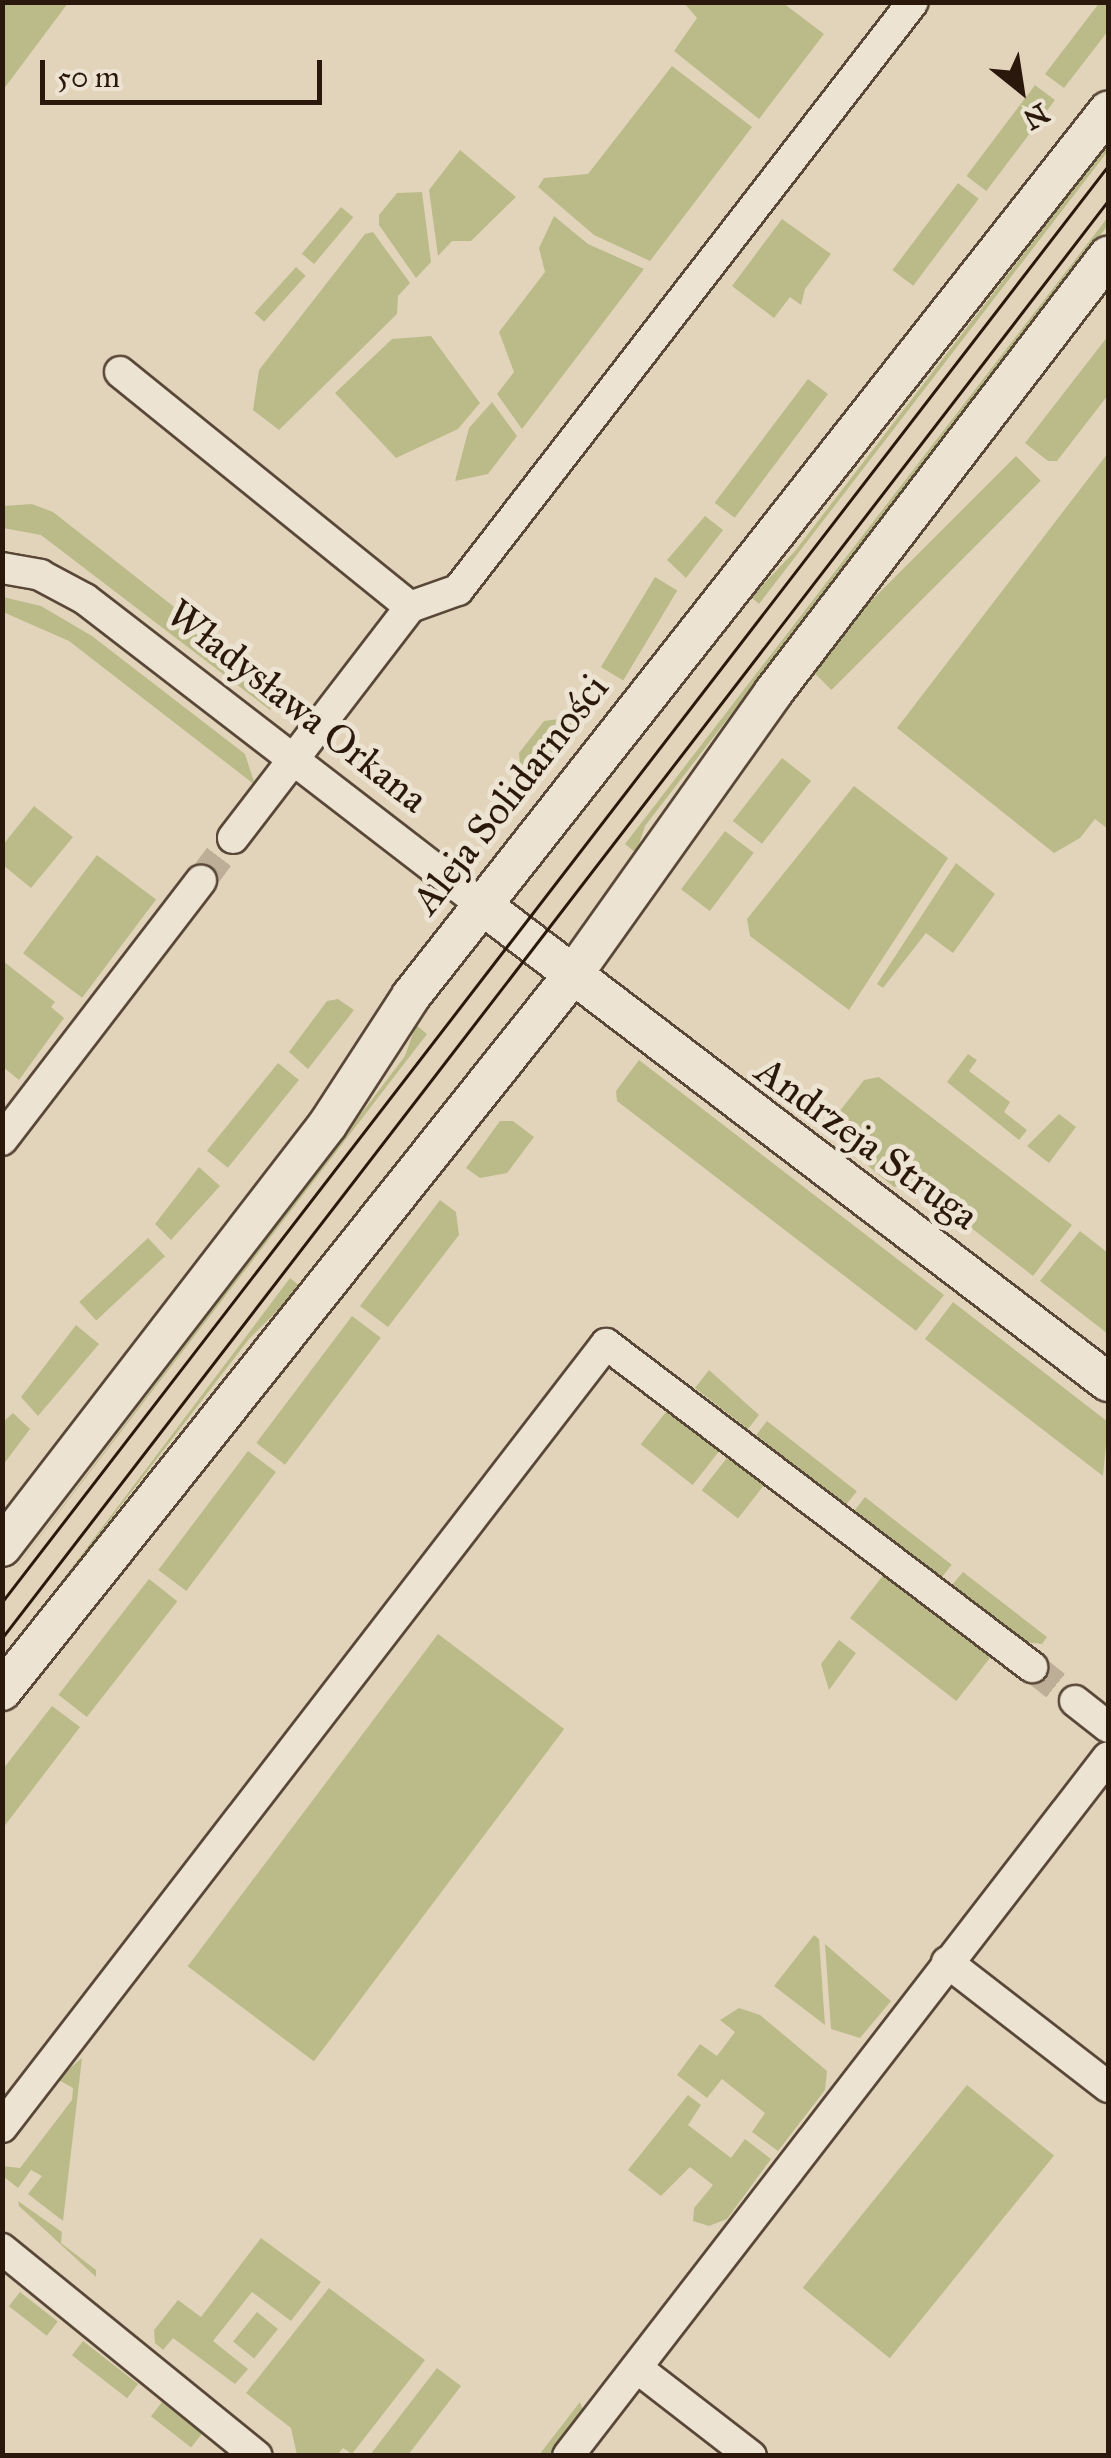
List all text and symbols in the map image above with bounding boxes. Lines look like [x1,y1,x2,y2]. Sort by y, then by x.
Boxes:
scale bar [45,40,328,102]
north arrow [971,40,1071,140]
text: 50 m [57,59,120,95]
text: N [1017,95,1055,138]
street label: Władysława Orkana [157,589,437,823]
street label: Aleja Solidarności [401,665,619,923]
street label: Andrzeja Struga [746,1046,988,1240]

